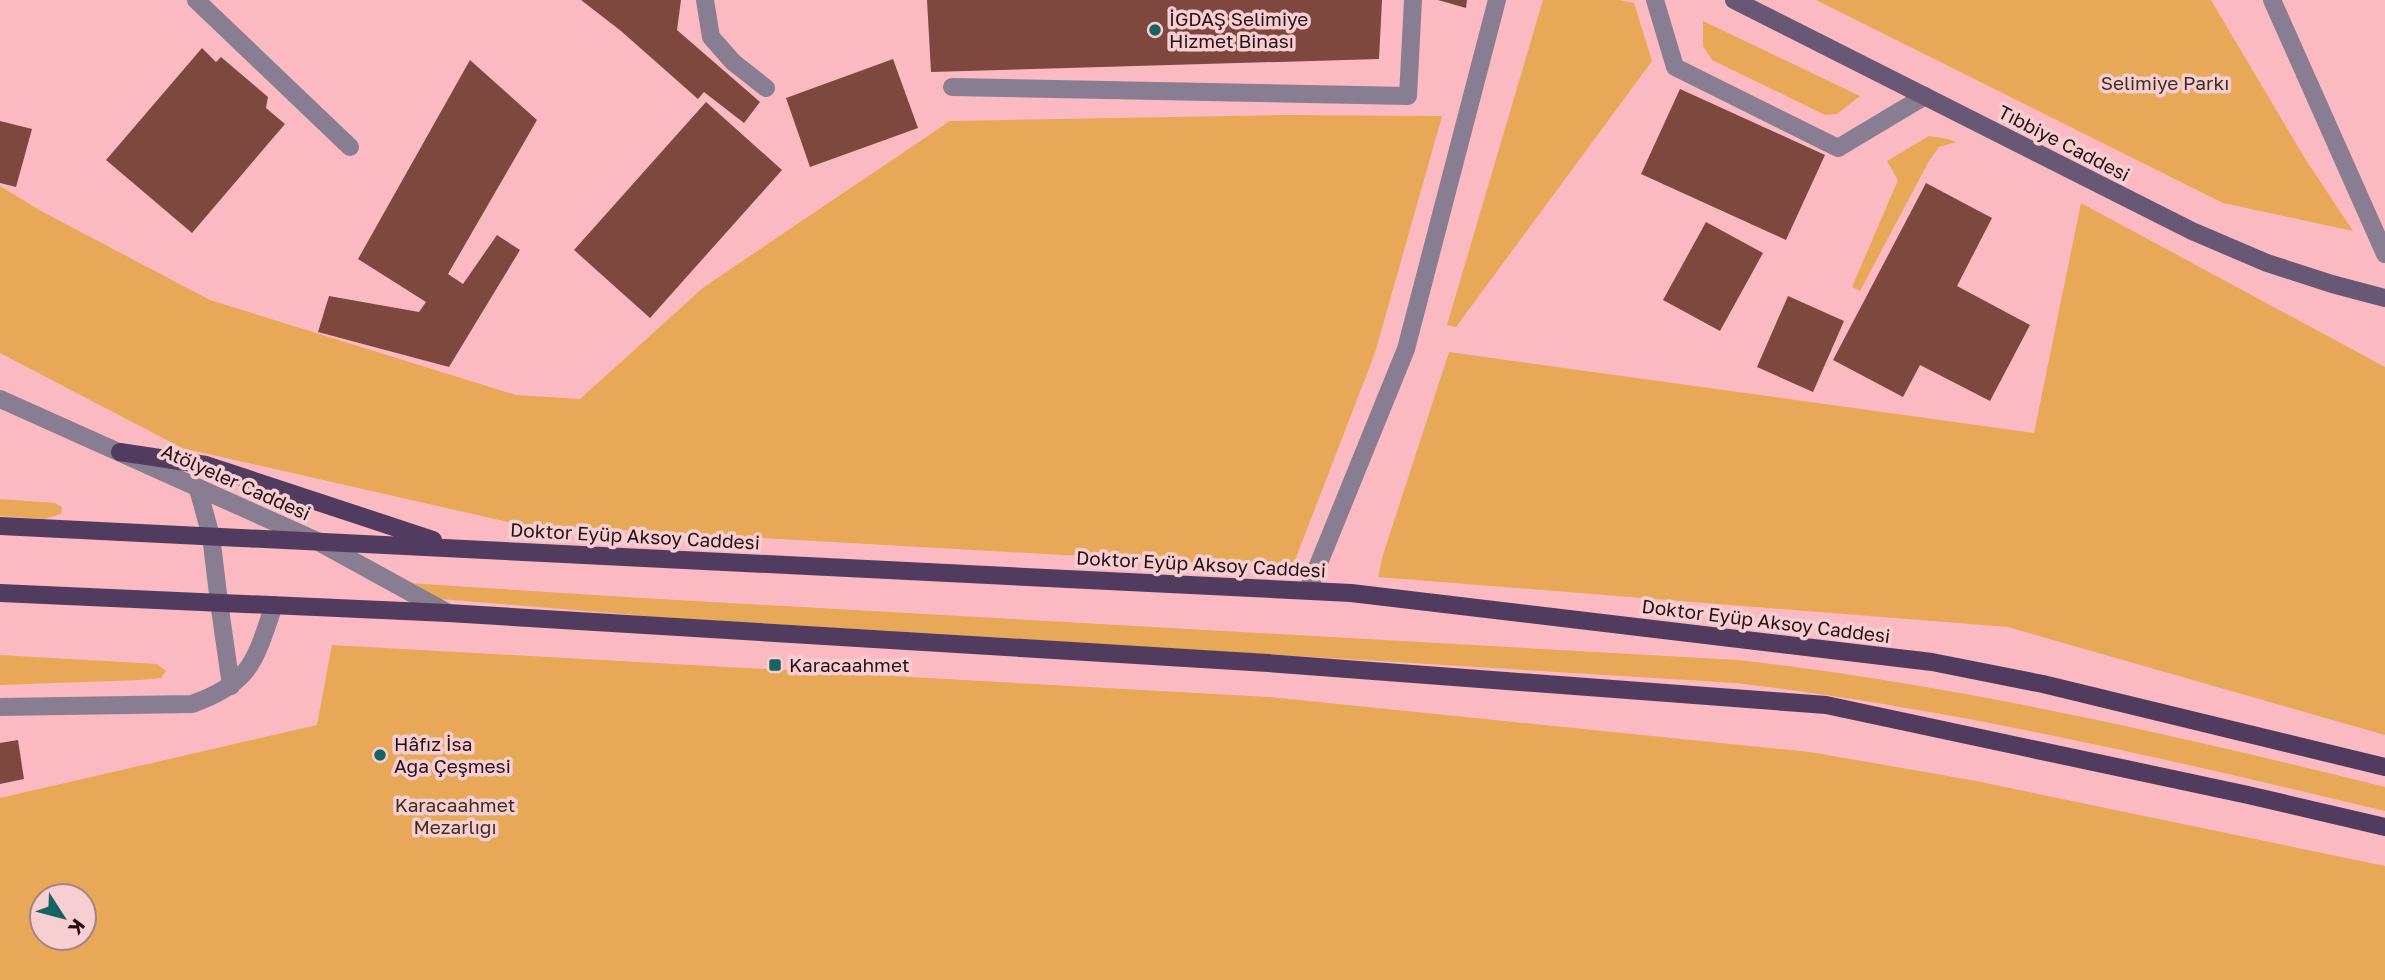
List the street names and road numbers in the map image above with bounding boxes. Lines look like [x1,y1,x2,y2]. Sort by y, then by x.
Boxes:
street label: Tıbbiye Caddesi [1995,99,2134,186]
street label: Atölyeler Caddesi [158,438,314,525]
street label: Doktor Eyüp Aksoy Caddesi [510,517,761,554]
street label: Doktor Eyüp Aksoy Caddesi [1076,545,1327,582]
street label: Doktor Eyüp Aksoy Caddesi [1641,594,1892,647]

